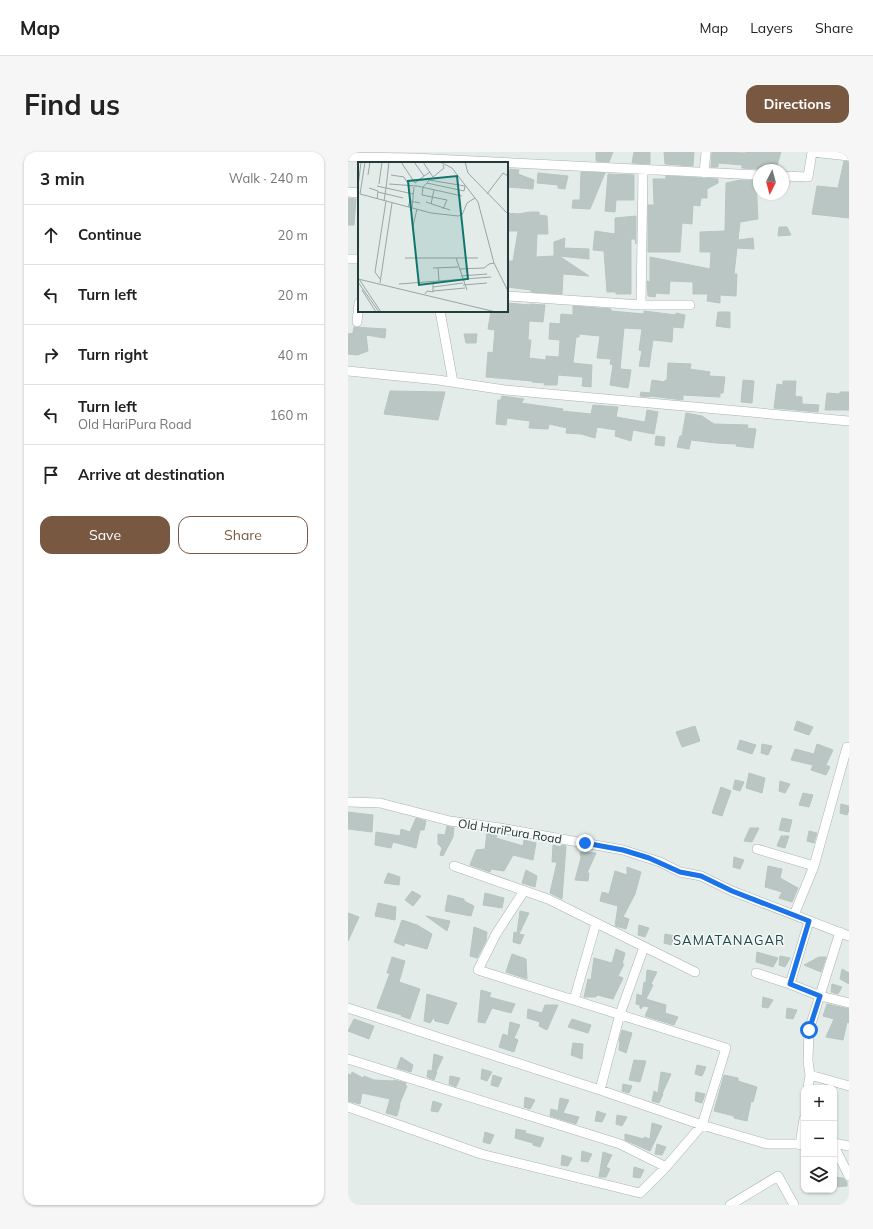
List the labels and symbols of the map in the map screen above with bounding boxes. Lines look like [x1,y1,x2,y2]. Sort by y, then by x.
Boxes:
inset map [358,162,508,312]
north arrow [753,164,789,200]
street label: Old HariPura Road [457,815,563,847]
route end [576,834,594,852]
district label: SAMATANAGAR [673,932,785,948]
route start [800,1021,818,1039]

